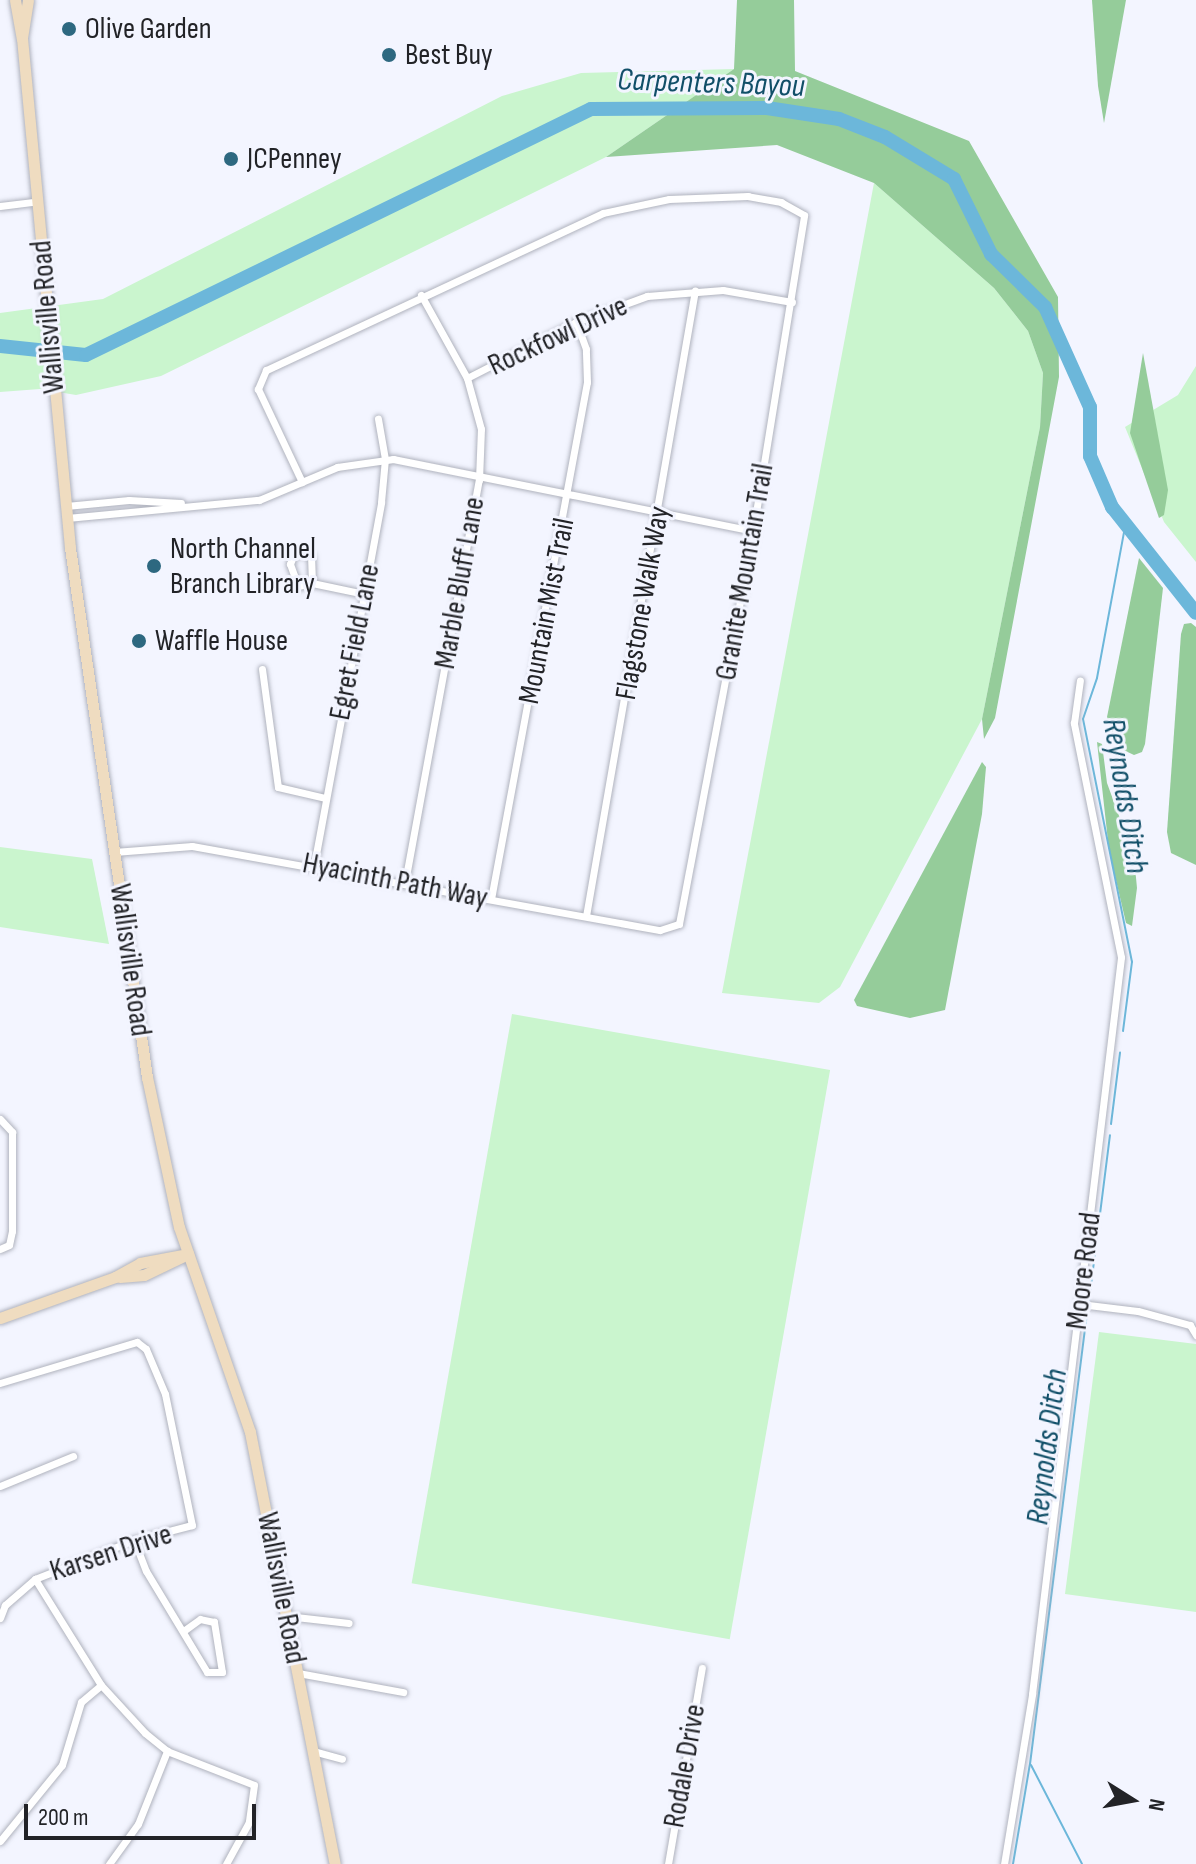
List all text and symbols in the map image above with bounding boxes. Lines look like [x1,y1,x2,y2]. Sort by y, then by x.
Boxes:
place label: Olive Garden [85,11,212,47]
marker: Olive Garden [60,20,78,38]
place label: Best Buy [405,37,493,73]
marker: Best Buy [380,46,398,64]
water label: Carpenters Bayou [617,62,805,106]
place label: JCPenney [247,141,342,177]
marker: JCPenney [222,150,240,168]
street label: Wallisville Road [23,239,73,395]
street label: Rockfowl Drive [483,288,633,384]
street label: Granite Mountain Trail [708,461,782,683]
street label: Marble Bluff Lane [427,494,493,672]
street label: Flagstone Walk Way [608,503,678,703]
street label: Mountain Mist Trail [511,515,583,707]
place label: North Channel Branch Library [170,531,316,602]
marker: North Channel Branch Library [145,557,163,575]
street label: Egret Field Lane [322,561,388,723]
place label: Waffle House [155,623,288,659]
marker: Waffle House [130,632,148,650]
water label: Reynolds Ditch [1093,716,1155,876]
street label: Hyacinth Path Way [300,845,490,917]
street label: Wallisville Road [101,882,159,1038]
street label: Moore Road [1059,1210,1109,1332]
water label: Reynolds Ditch [1019,1367,1077,1527]
street label: Wallisville Road [249,1509,313,1667]
street label: Karsen Drive [46,1516,176,1590]
street label: Rodale Drive [656,1701,714,1831]
north arrow [1092,1760,1172,1840]
scale bar [28,1788,260,1838]
text: N [1142,1796,1170,1813]
text: 200 m [38,1803,89,1832]

